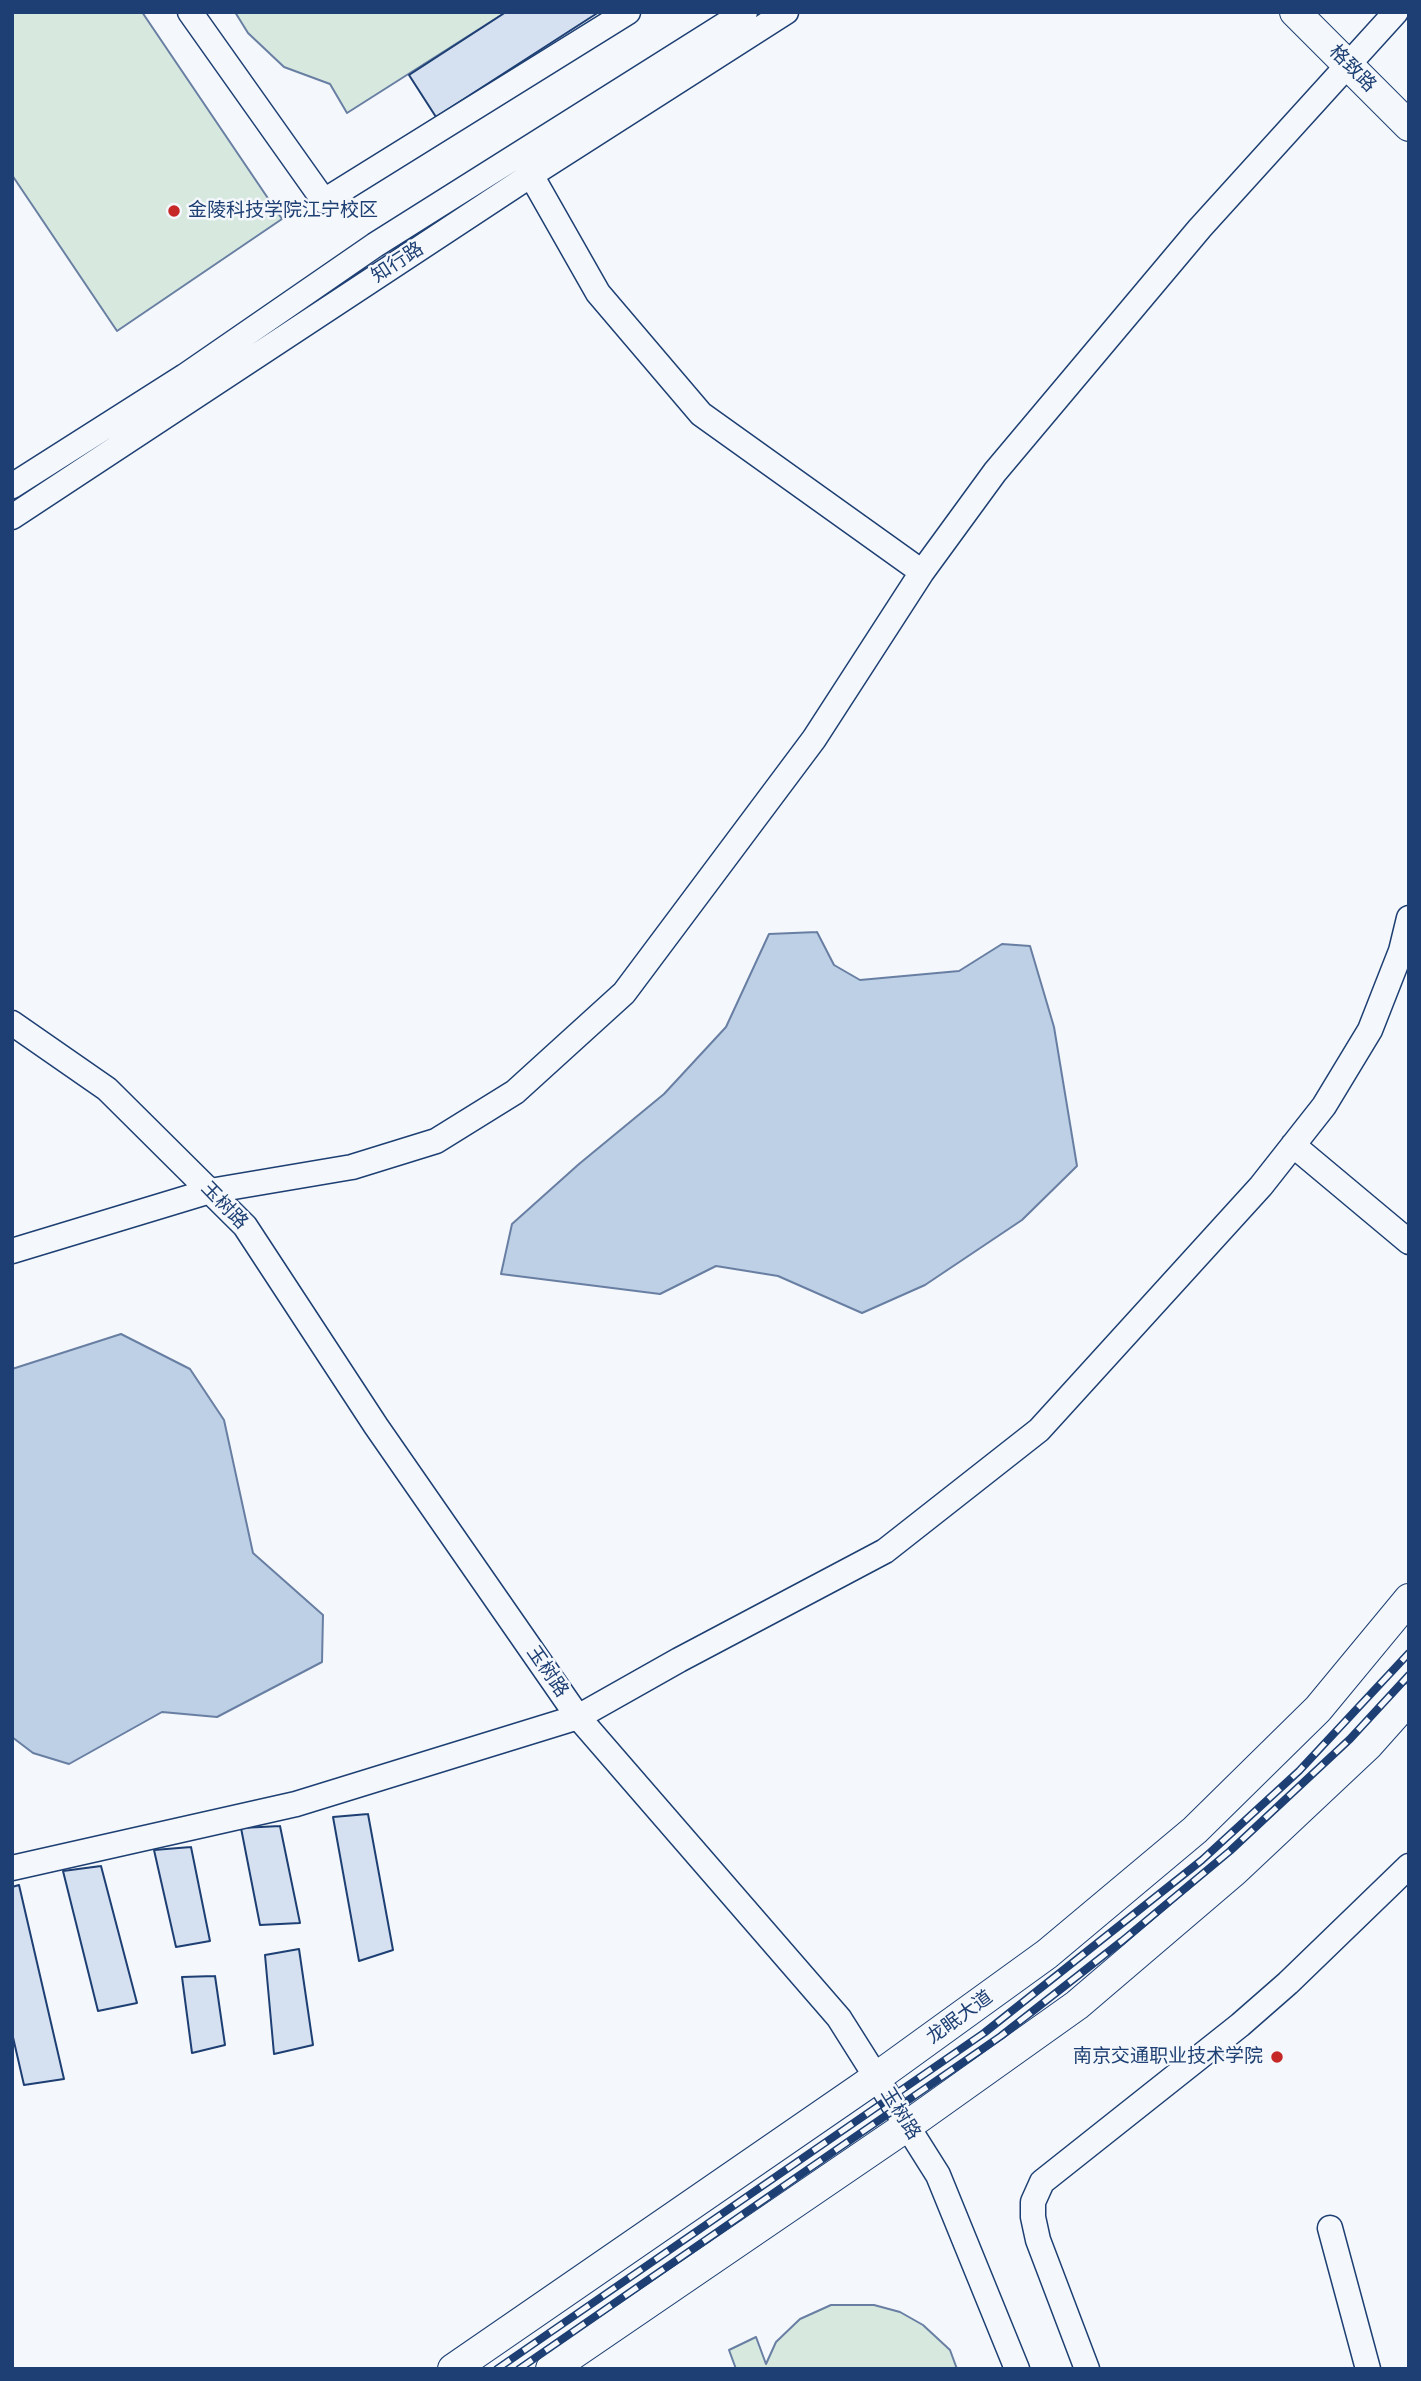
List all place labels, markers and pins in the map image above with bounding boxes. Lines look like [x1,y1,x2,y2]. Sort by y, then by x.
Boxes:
place label: 金陵科技学院江宁校区 [188,200,378,222]
marker: 金陵科技学院江宁校区 [166,203,182,219]
place label: 南京交通职业技术学院 [1073,2046,1263,2068]
marker: 南京交通职业技术学院 [1269,2049,1285,2065]

